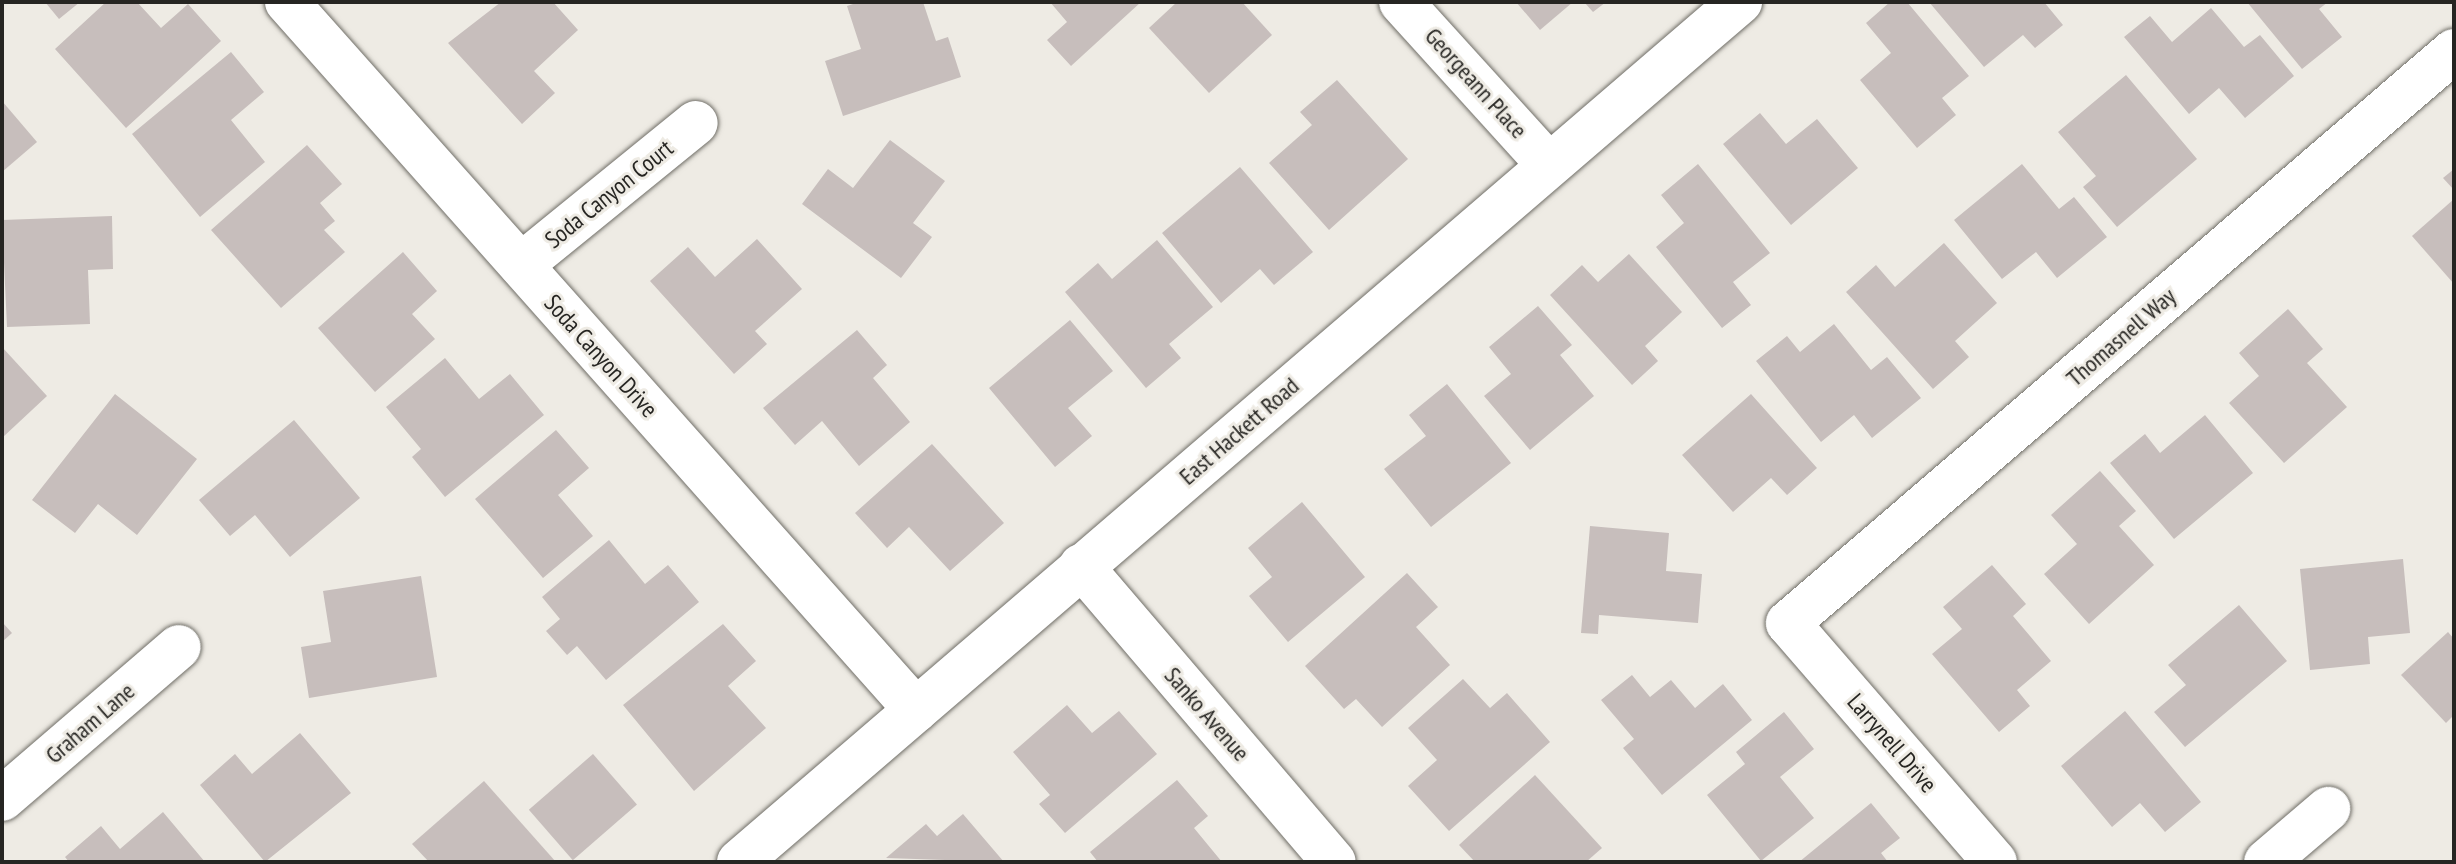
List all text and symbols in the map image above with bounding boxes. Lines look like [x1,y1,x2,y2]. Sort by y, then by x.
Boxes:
street label: Georgeann Place [1419,22,1533,144]
street label: Soda Canyon Court [539,134,679,254]
street label: Thomasnell Way [2060,282,2182,392]
street label: Soda Canyon Drive [538,289,664,423]
street label: East Hackett Road [1173,371,1305,491]
street label: Sanko Avenue [1158,661,1256,767]
street label: Graham Lane [40,677,140,769]
street label: Larrynell Drive [1841,688,1943,798]

